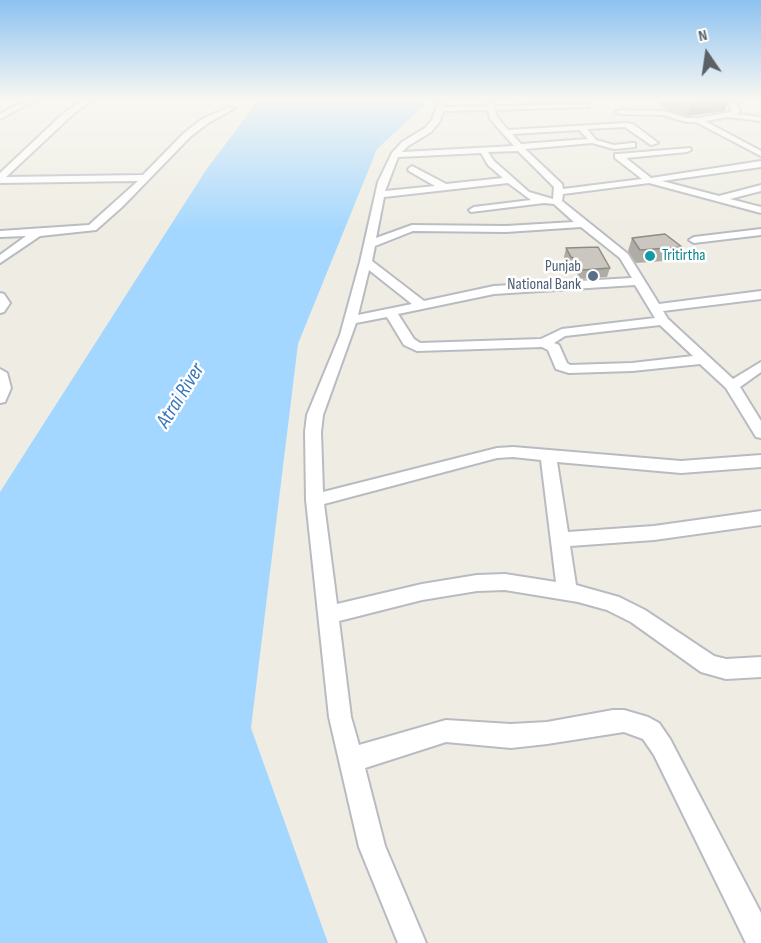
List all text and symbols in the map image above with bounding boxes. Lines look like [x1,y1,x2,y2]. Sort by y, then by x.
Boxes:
north arrow [677,24,737,84]
text: N [697,26,709,46]
place label: Tritirtha [662,246,705,266]
marker: Tritirtha [643,249,657,263]
place label: Punjab National Bank [507,257,581,295]
marker: Punjab National Bank [586,269,600,283]
water label: Atrai River [151,359,211,433]

